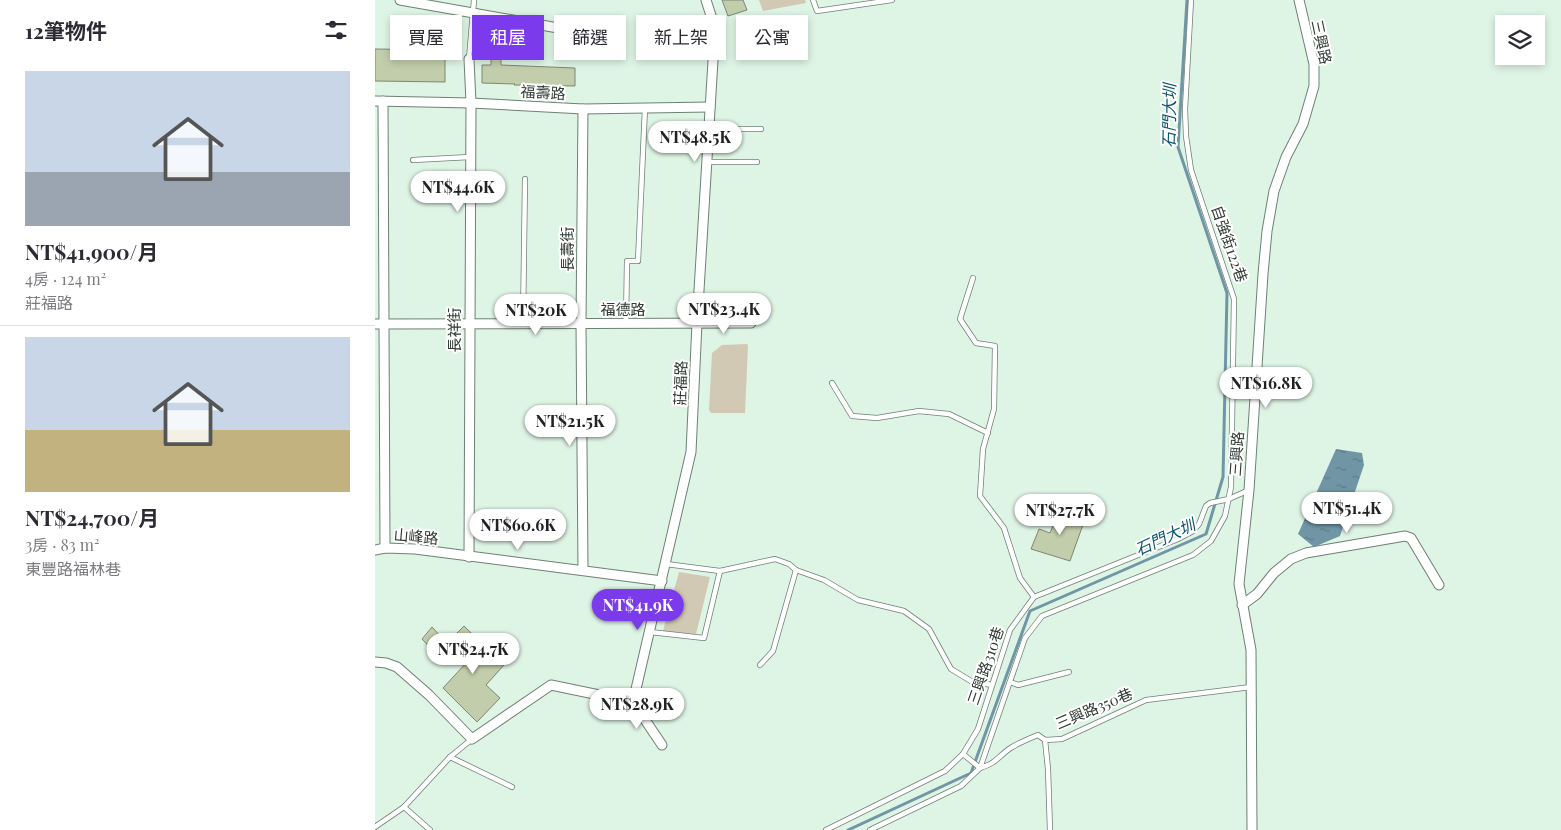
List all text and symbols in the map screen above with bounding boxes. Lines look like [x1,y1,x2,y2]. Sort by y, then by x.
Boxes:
chip: 買屋 [390,15,462,60]
chip: 租屋 [472,15,544,60]
chip: 篩選 [554,15,626,60]
chip: 新上架 [636,15,726,60]
chip: 公寓 [736,15,808,60]
map controls [1495,15,1545,65]
button: layers [1495,15,1545,65]
text: 12筆物件 [25,16,107,44]
icon: filters [322,16,350,44]
street label: 三興路 [1308,18,1336,66]
street label: 福壽路 [520,81,566,103]
water label: 石門大圳 [1157,82,1180,148]
icon: home [143,104,233,194]
pin: NT$48.5K [643,120,747,163]
text: NT$48.5K [659,126,731,147]
pin: NT$44.6K [406,170,510,213]
text: NT$44.6K [421,176,495,197]
street label: 自強街122巷 [1207,203,1252,285]
street label: 長壽街 [557,226,577,272]
text: NT$41,900/月 [25,237,158,265]
text: 4房 · 124 m² [25,268,106,289]
text: 莊福路 [25,292,73,313]
pin: NT$23.4K [672,292,776,335]
pin: NT$20K [495,294,577,336]
text: NT$23.4K [688,298,760,319]
text: NT$20K [505,299,567,320]
street label: 福德路 [600,299,646,319]
street label: 長祥街 [444,307,464,353]
street label: 莊福路 [669,360,691,406]
pin: NT$16.8K [1214,366,1318,409]
icon: home [143,369,233,459]
text: NT$16.8K [1230,372,1302,393]
pin: NT$21.5K [518,404,622,447]
text: NT$21.5K [536,410,604,431]
street label: 三興路 [1224,431,1248,477]
pin: NT$51.4K [1295,492,1399,534]
pin: NT$27.7K [1008,494,1112,536]
text: NT$51.4K [1312,497,1382,518]
text: NT$27.7K [1025,499,1095,520]
text: NT$24,700/月 [25,503,159,531]
pin: NT$60.6K [466,508,570,551]
water label: 石門大圳 [1131,513,1200,560]
text: NT$60.6K [480,514,556,535]
street label: 山峰路 [393,524,439,548]
text: 3房 · 83 m² [25,534,99,555]
text: 東豐路福林巷 [25,558,121,579]
pin: NT$41.9K [586,588,690,631]
text: NT$41.9K [603,594,673,615]
street label: 三興路310巷 [962,624,1008,707]
pin: NT$24.7K [421,632,525,675]
text: NT$24.7K [438,638,508,659]
street label: 三興路350巷 [1052,683,1135,733]
pin: NT$28.9K [585,688,689,730]
text: NT$28.9K [600,693,674,714]

